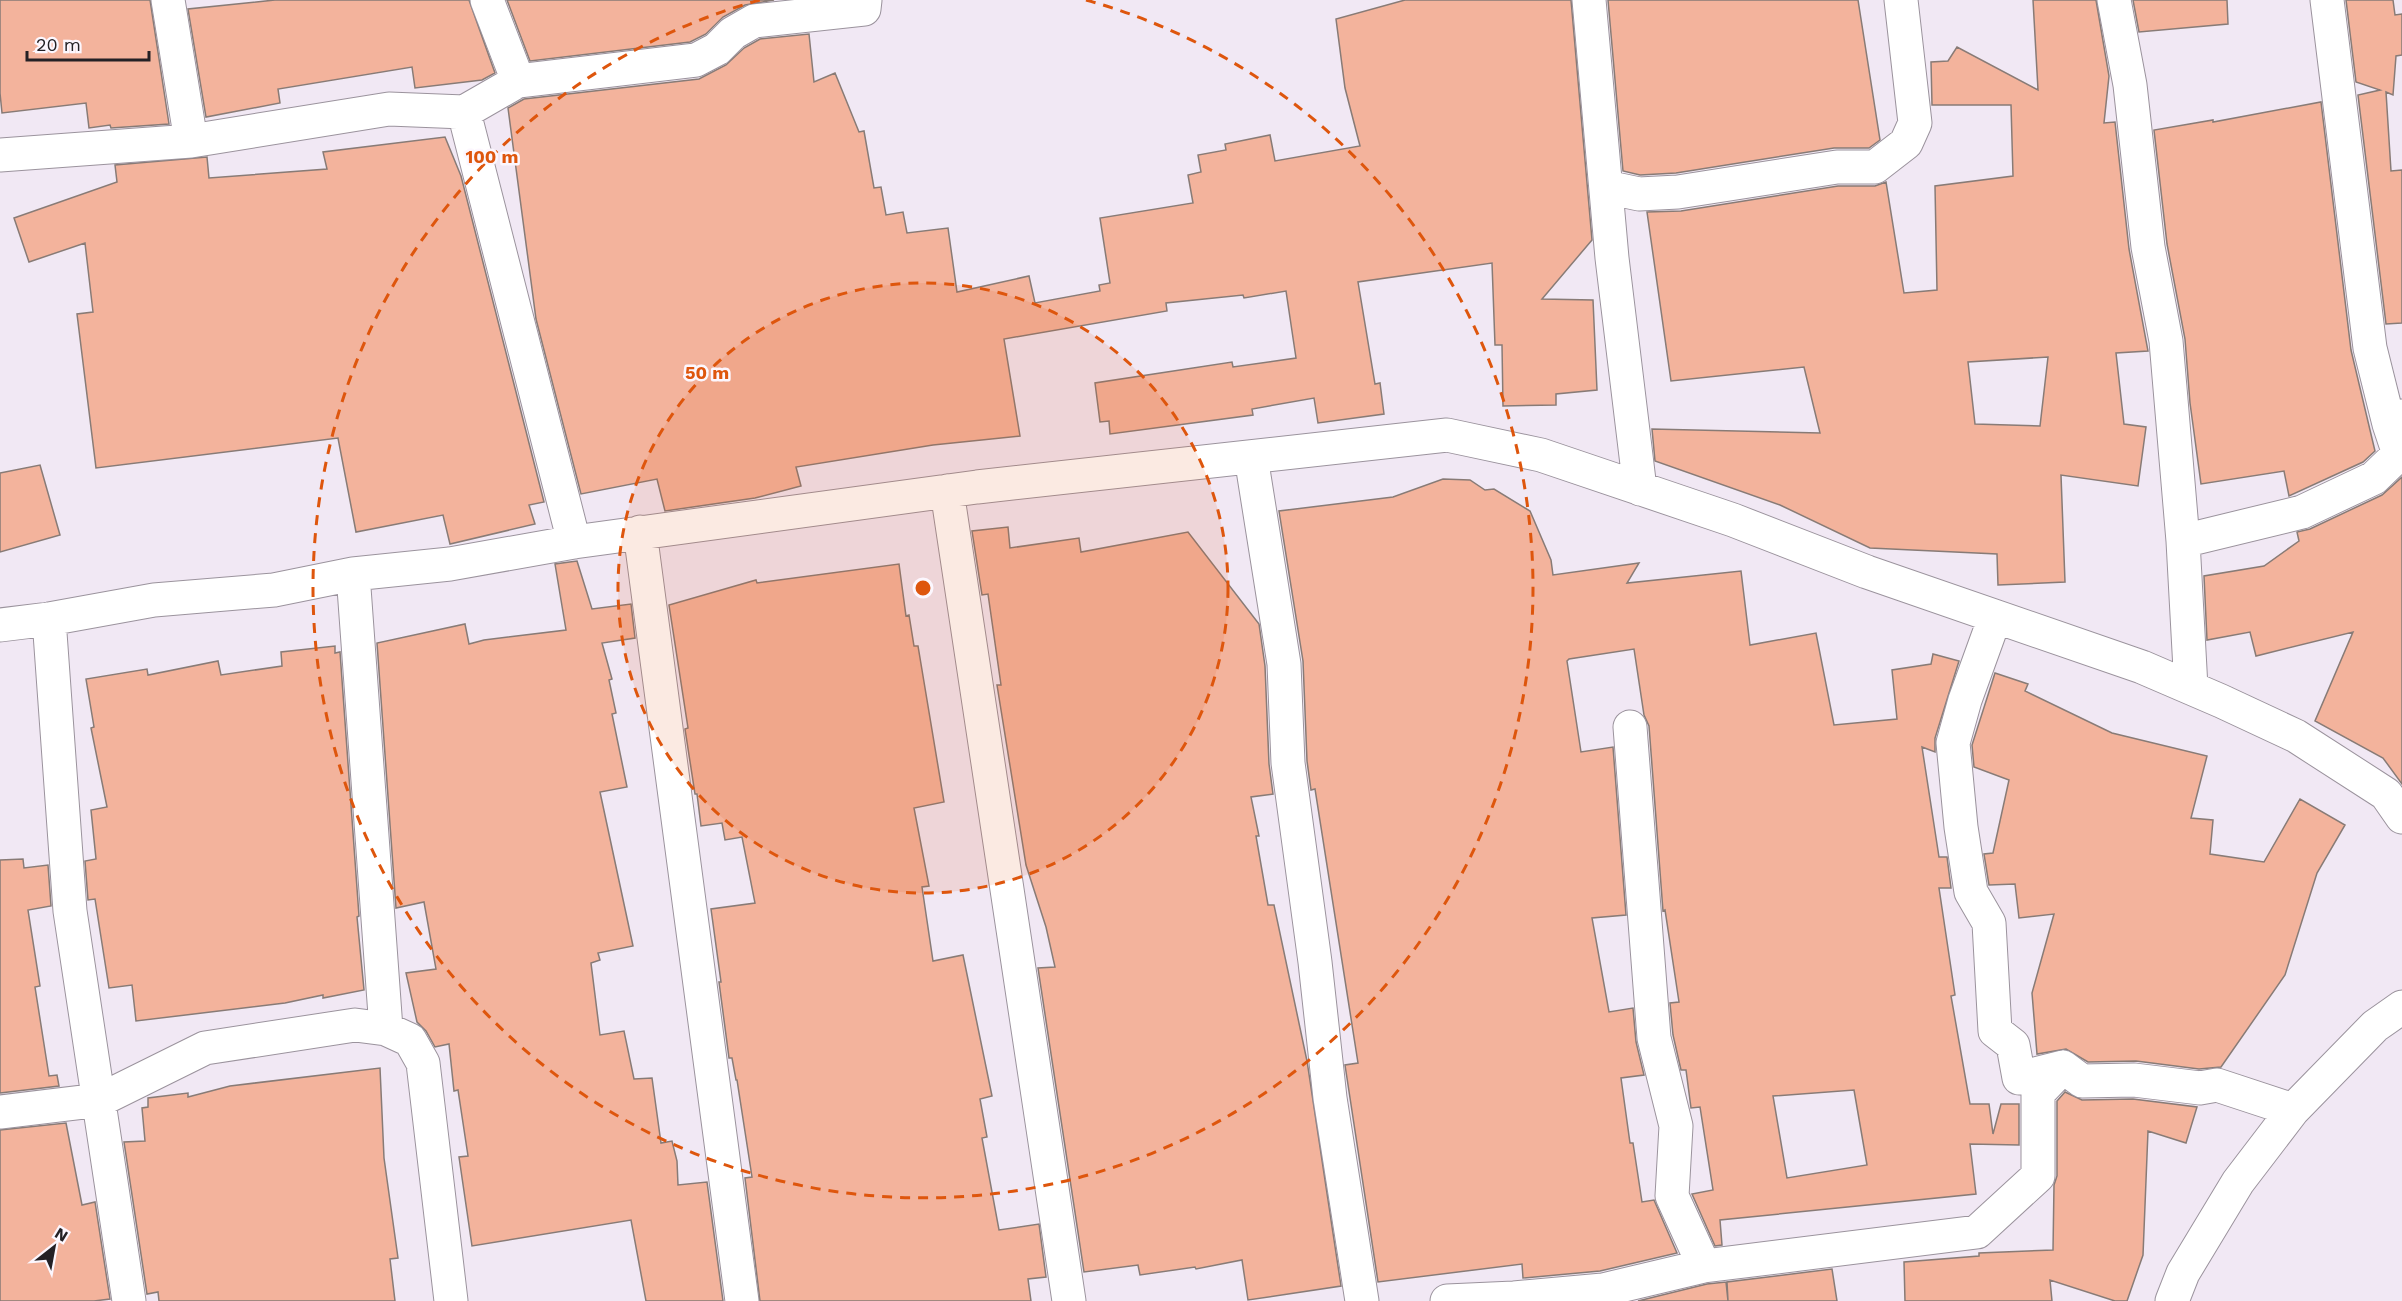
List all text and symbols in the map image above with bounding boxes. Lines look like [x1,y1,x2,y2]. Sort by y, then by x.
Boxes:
scale bar [27,24,148,62]
text: 20 m [36,34,81,55]
text: 100 m [465,146,519,167]
text: 50 m [685,362,729,383]
centre of rings [913,578,933,598]
north arrow [24,1217,84,1277]
text: N [51,1223,71,1246]

